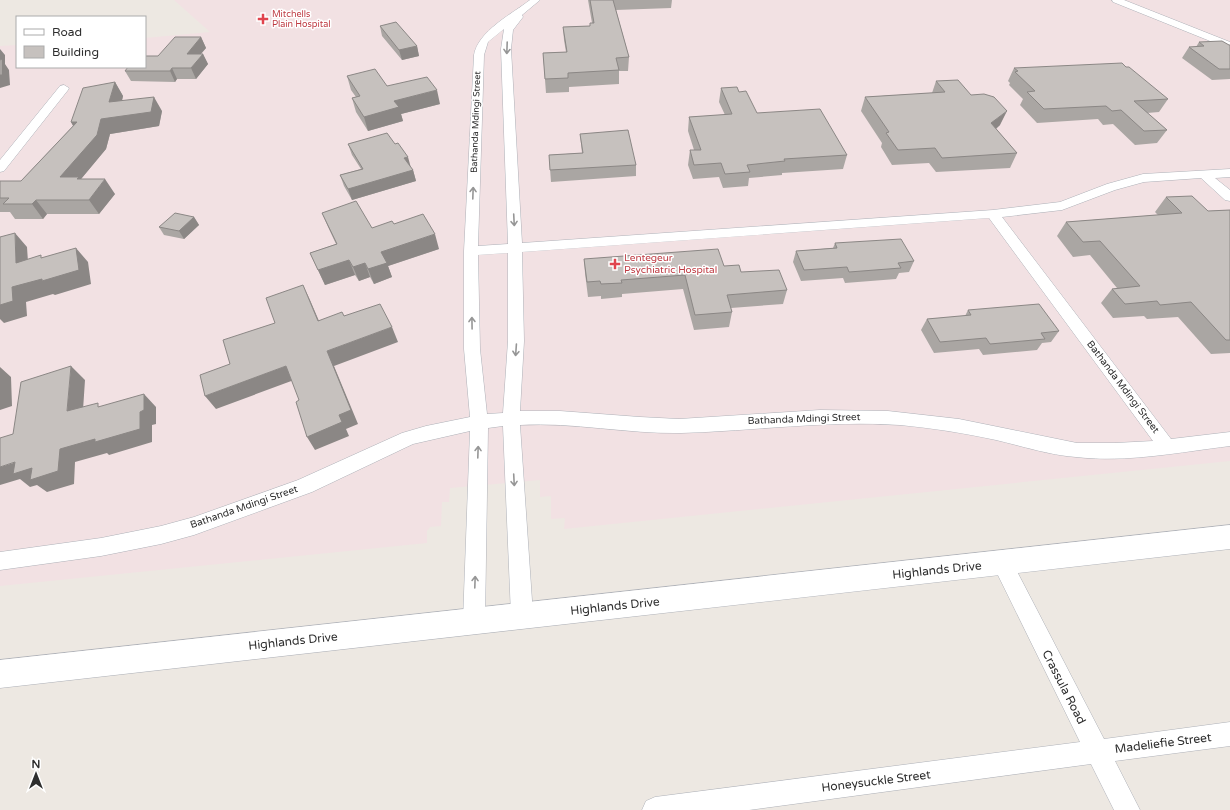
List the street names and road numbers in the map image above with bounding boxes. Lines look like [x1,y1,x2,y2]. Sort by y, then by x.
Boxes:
street label: Bathanda Mdingi Street [469,70,483,173]
street label: Bathanda Mdingi Street [1084,338,1162,436]
street label: Bathanda Mdingi Street [747,411,861,427]
street label: Bathanda Mdingi Street [189,483,300,531]
street label: Highlands Drive [892,558,983,582]
street label: Highlands Drive [570,594,661,618]
street label: Highlands Drive [248,629,339,653]
street label: Crassula Road [1039,648,1089,726]
street label: Madeliefie Street [1114,730,1213,756]
street label: Honeysuckle Street [821,767,932,795]

